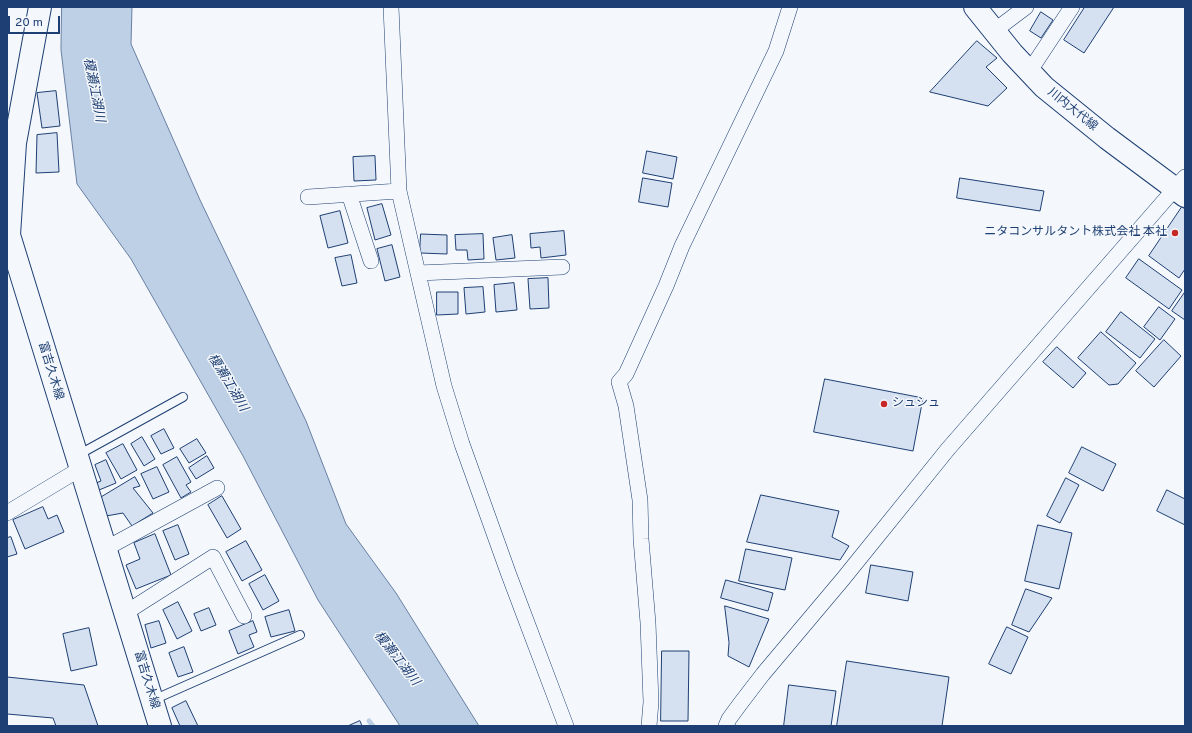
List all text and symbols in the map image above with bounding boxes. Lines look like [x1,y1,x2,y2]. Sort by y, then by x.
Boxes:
scale bar [10,8,62,34]
text: 20 m [15,15,43,31]
water label: 榎瀬江湖川 [79,57,107,123]
street label: 川内大代線 [1044,86,1100,134]
place label: ニタコンサルタント株式会社 本社 [984,226,1167,240]
marker: ニタコンサルタント株式会社 本社 [1170,228,1180,238]
street label: 富吉久木線 [34,340,66,402]
water label: 榎瀬江湖川 [204,351,250,415]
place label: シュシュ [892,397,940,411]
marker: シュシュ [879,399,889,409]
water label: 榎瀬江湖川 [370,629,422,689]
street label: 富吉久木線 [130,649,162,711]

